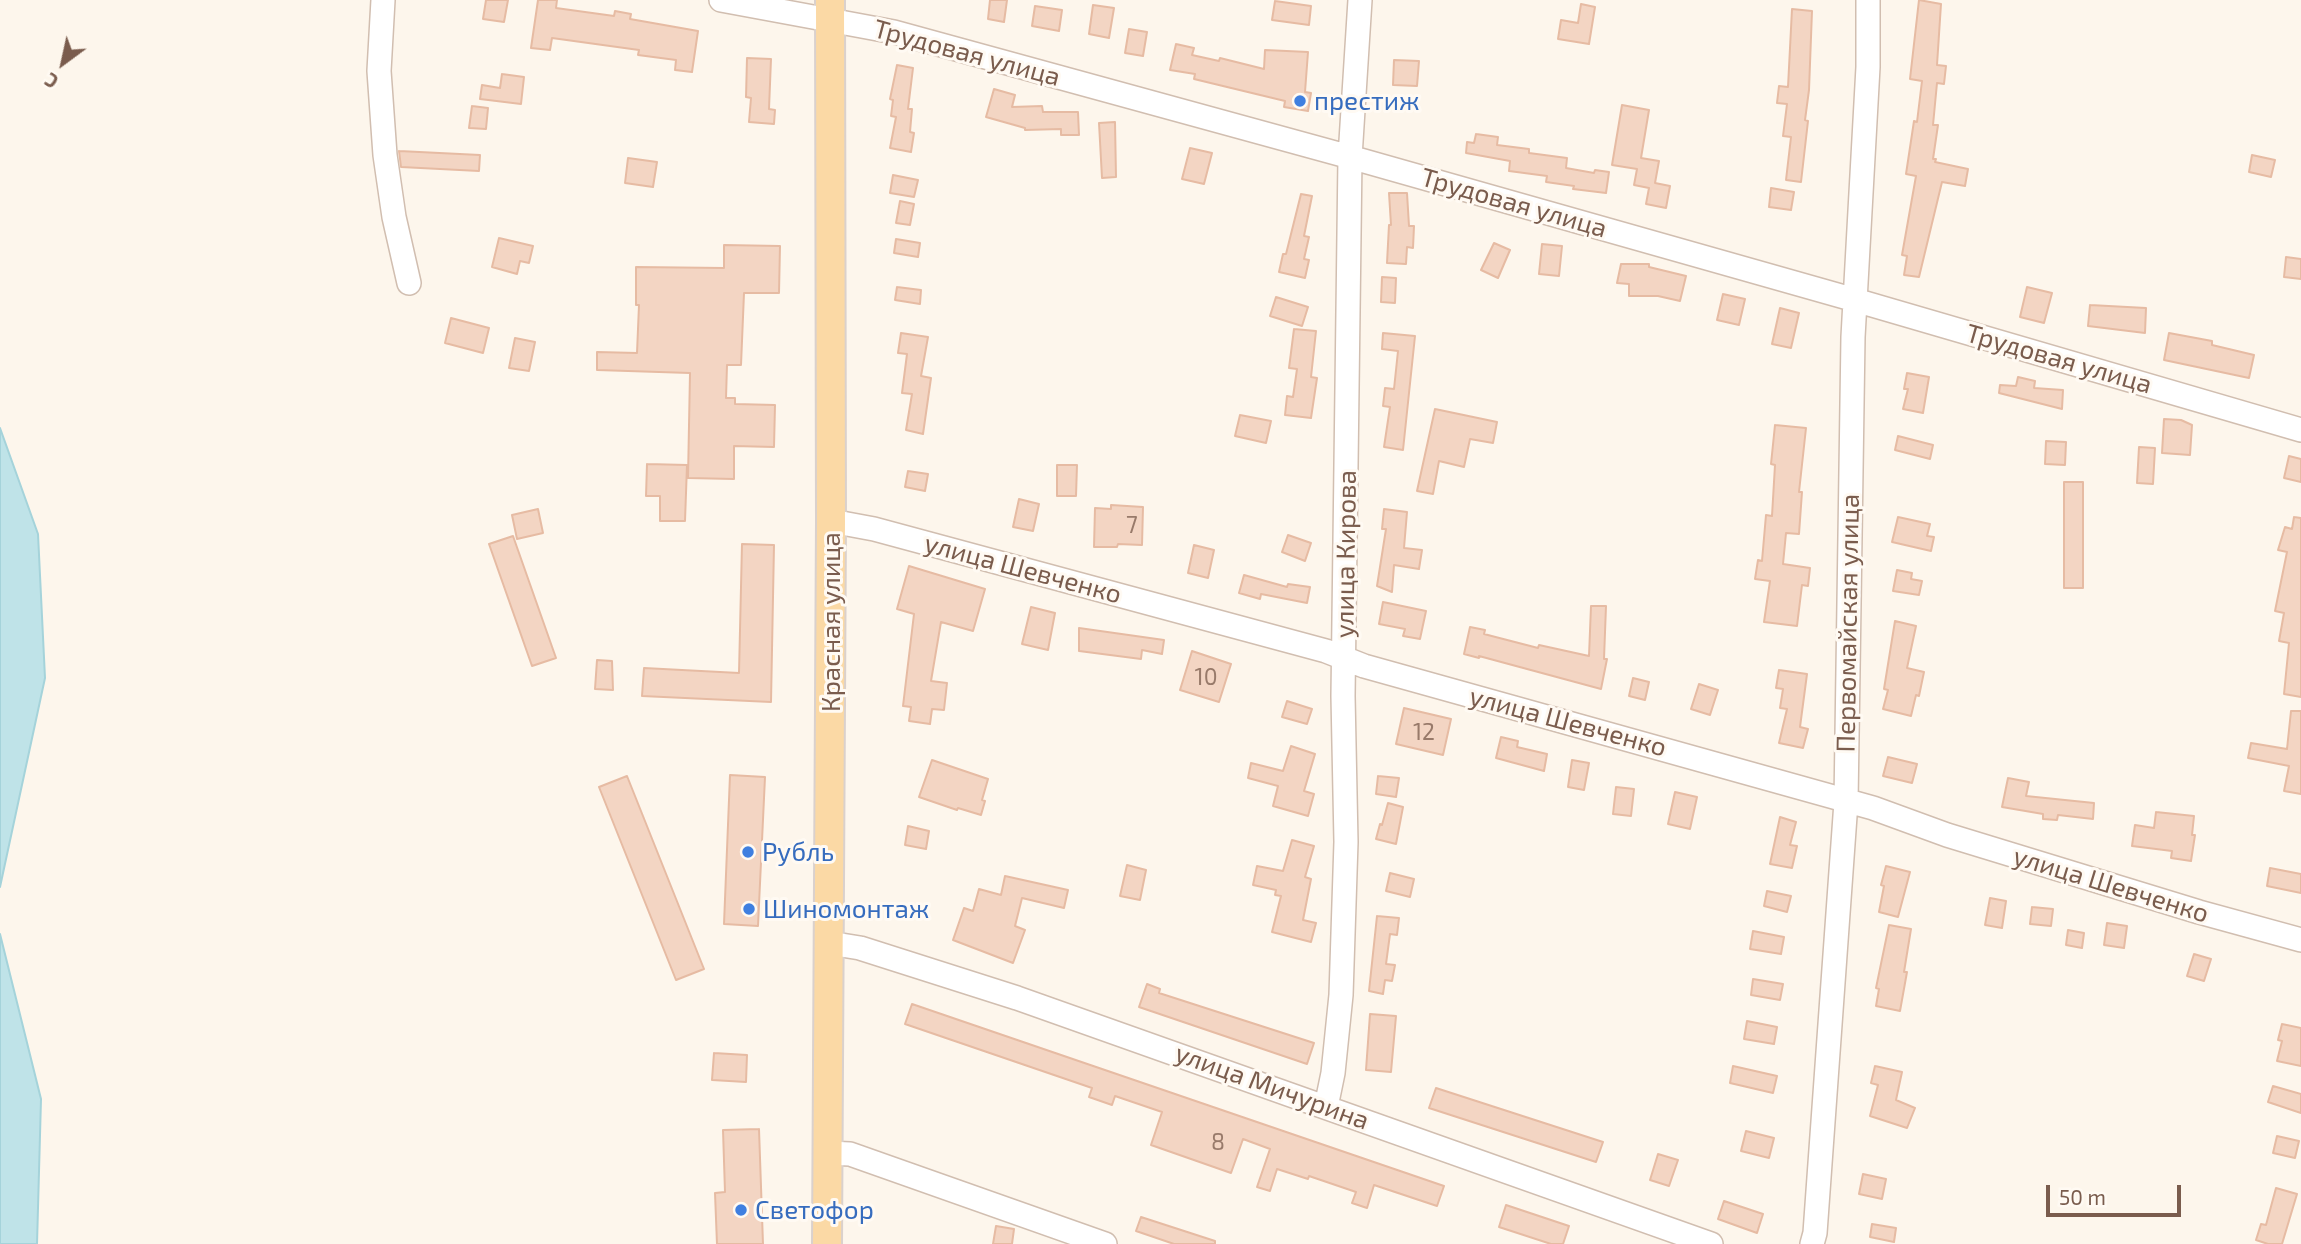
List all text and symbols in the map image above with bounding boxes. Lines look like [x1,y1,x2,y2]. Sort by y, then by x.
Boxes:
street label: Трудовая улица [870,13,1064,93]
north arrow [28,28,98,98]
text: С [40,68,62,94]
place label: престиж [1314,85,1419,117]
marker: престиж [1292,93,1308,109]
street label: Трудовая улица [1417,162,1611,244]
street label: Трудовая улица [1962,318,2156,400]
street label: улица Кирова [1329,470,1363,638]
street label: Первомайская улица [1830,494,1866,752]
house number: 7 [1126,511,1138,539]
street label: улица Шевченко [921,528,1125,610]
street label: Красная улица [815,532,847,712]
house number: 10 [1194,663,1218,691]
street label: улица Шевченко [1466,681,1670,763]
house number: 12 [1413,718,1435,746]
place label: Рубль [762,836,834,868]
street label: улица Шевченко [2010,840,2212,930]
marker: Рубль [740,844,756,860]
place label: Шиномонтаж [763,893,929,925]
marker: Шиномонтаж [741,901,757,917]
street label: улица Мичурина [1171,1037,1373,1137]
house number: 8 [1211,1128,1225,1156]
scale bar [2049,1170,2184,1214]
text: 50 m [2059,1184,2106,1209]
place label: Светофор [755,1194,874,1226]
marker: Светофор [733,1202,749,1218]

